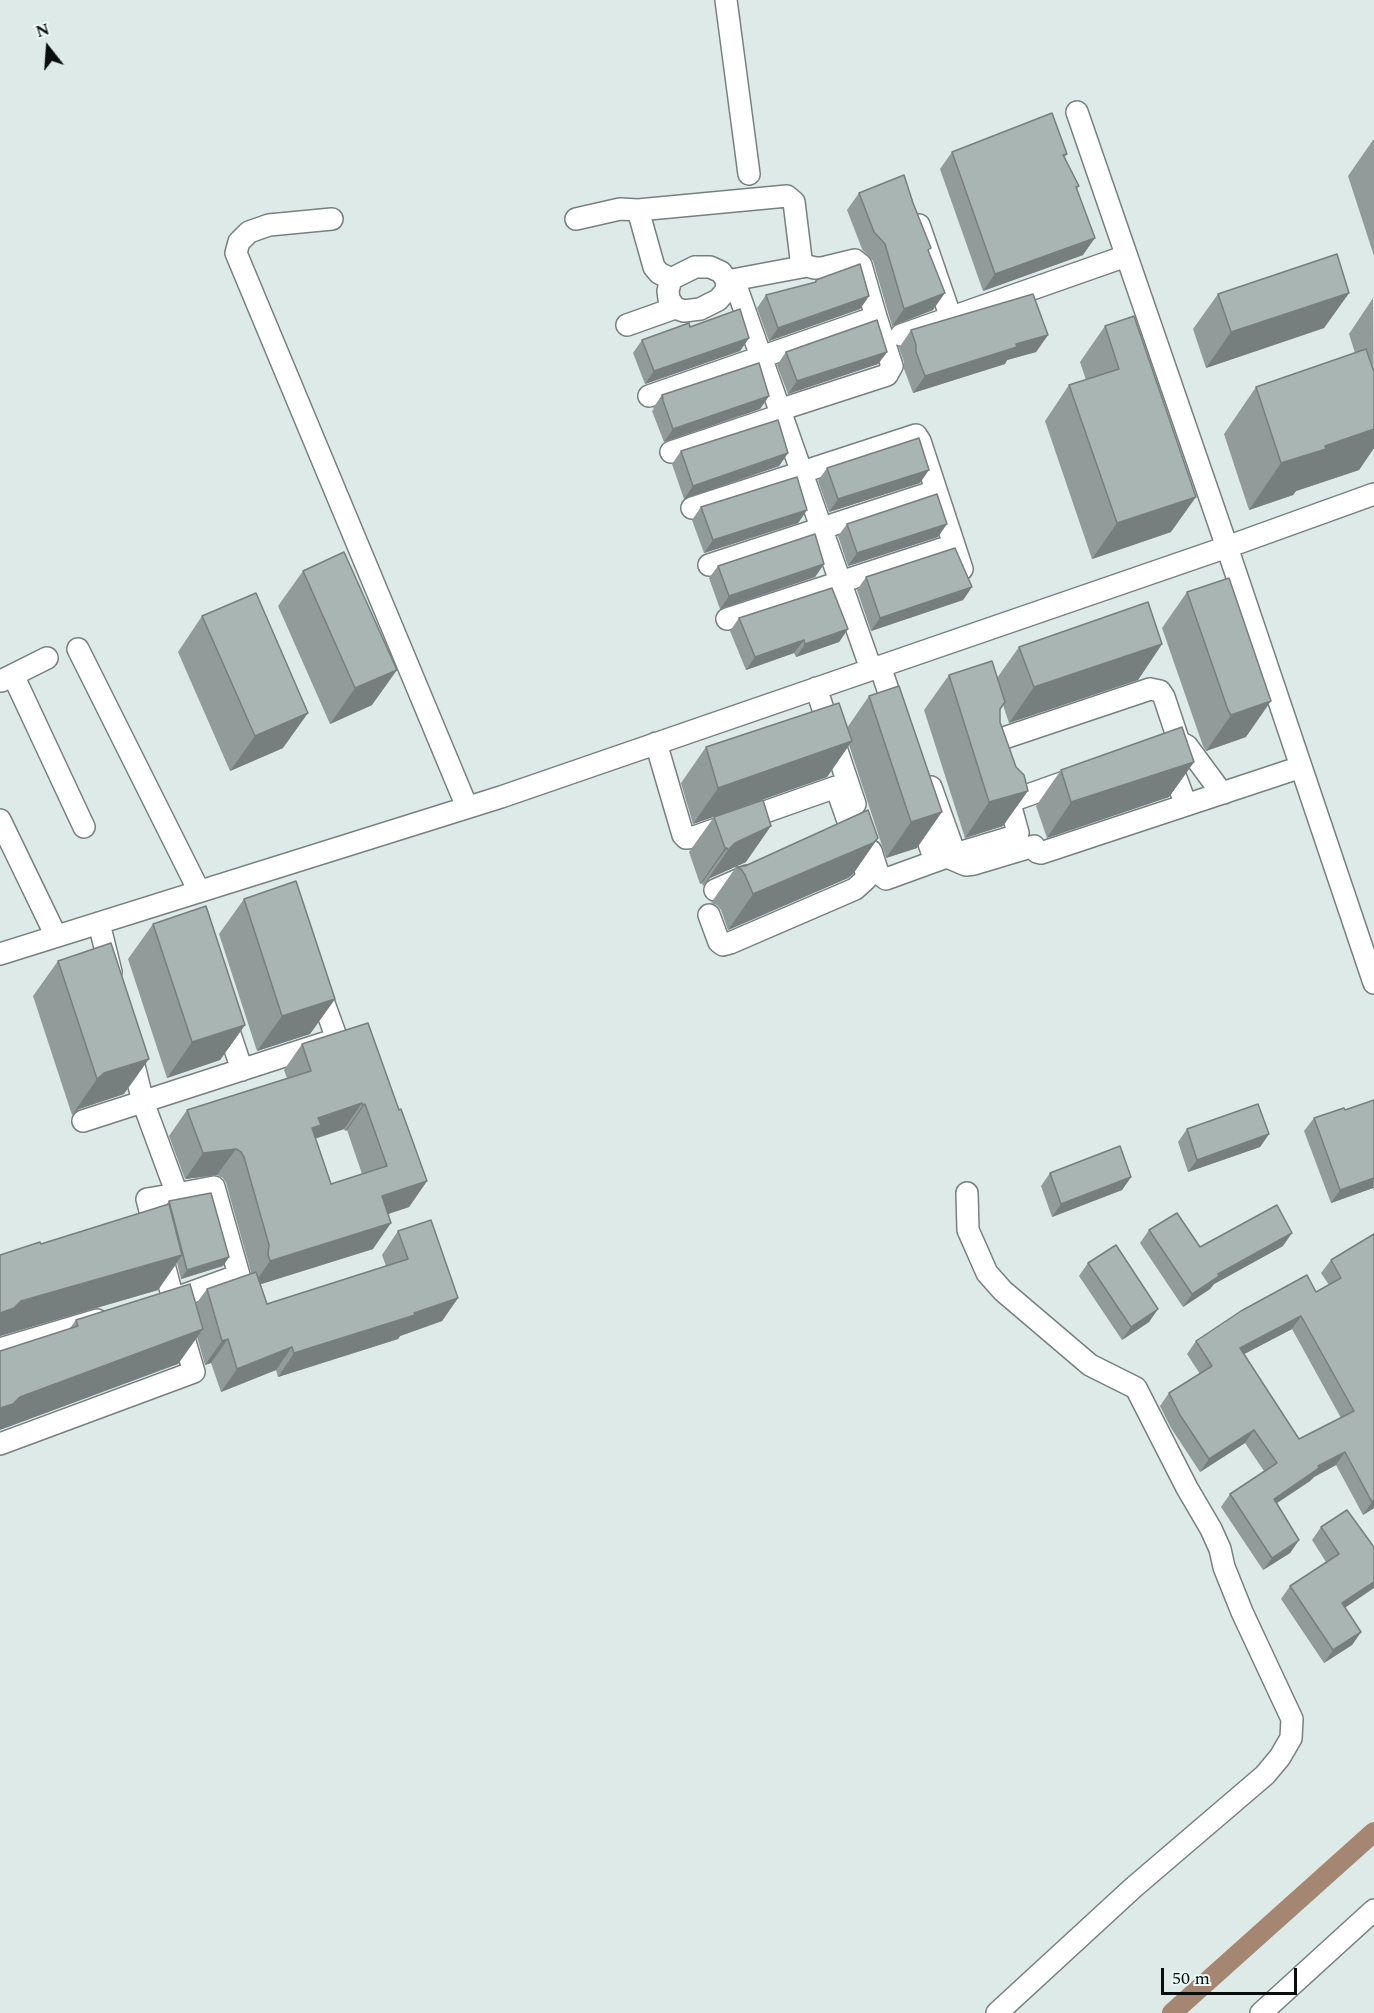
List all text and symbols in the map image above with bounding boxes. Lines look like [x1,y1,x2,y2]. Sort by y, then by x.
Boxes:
text: N [33,17,52,44]
north arrow [18,18,78,78]
scale bar [1164,1956,1300,1994]
text: 50 m [1172,1965,1210,1992]

